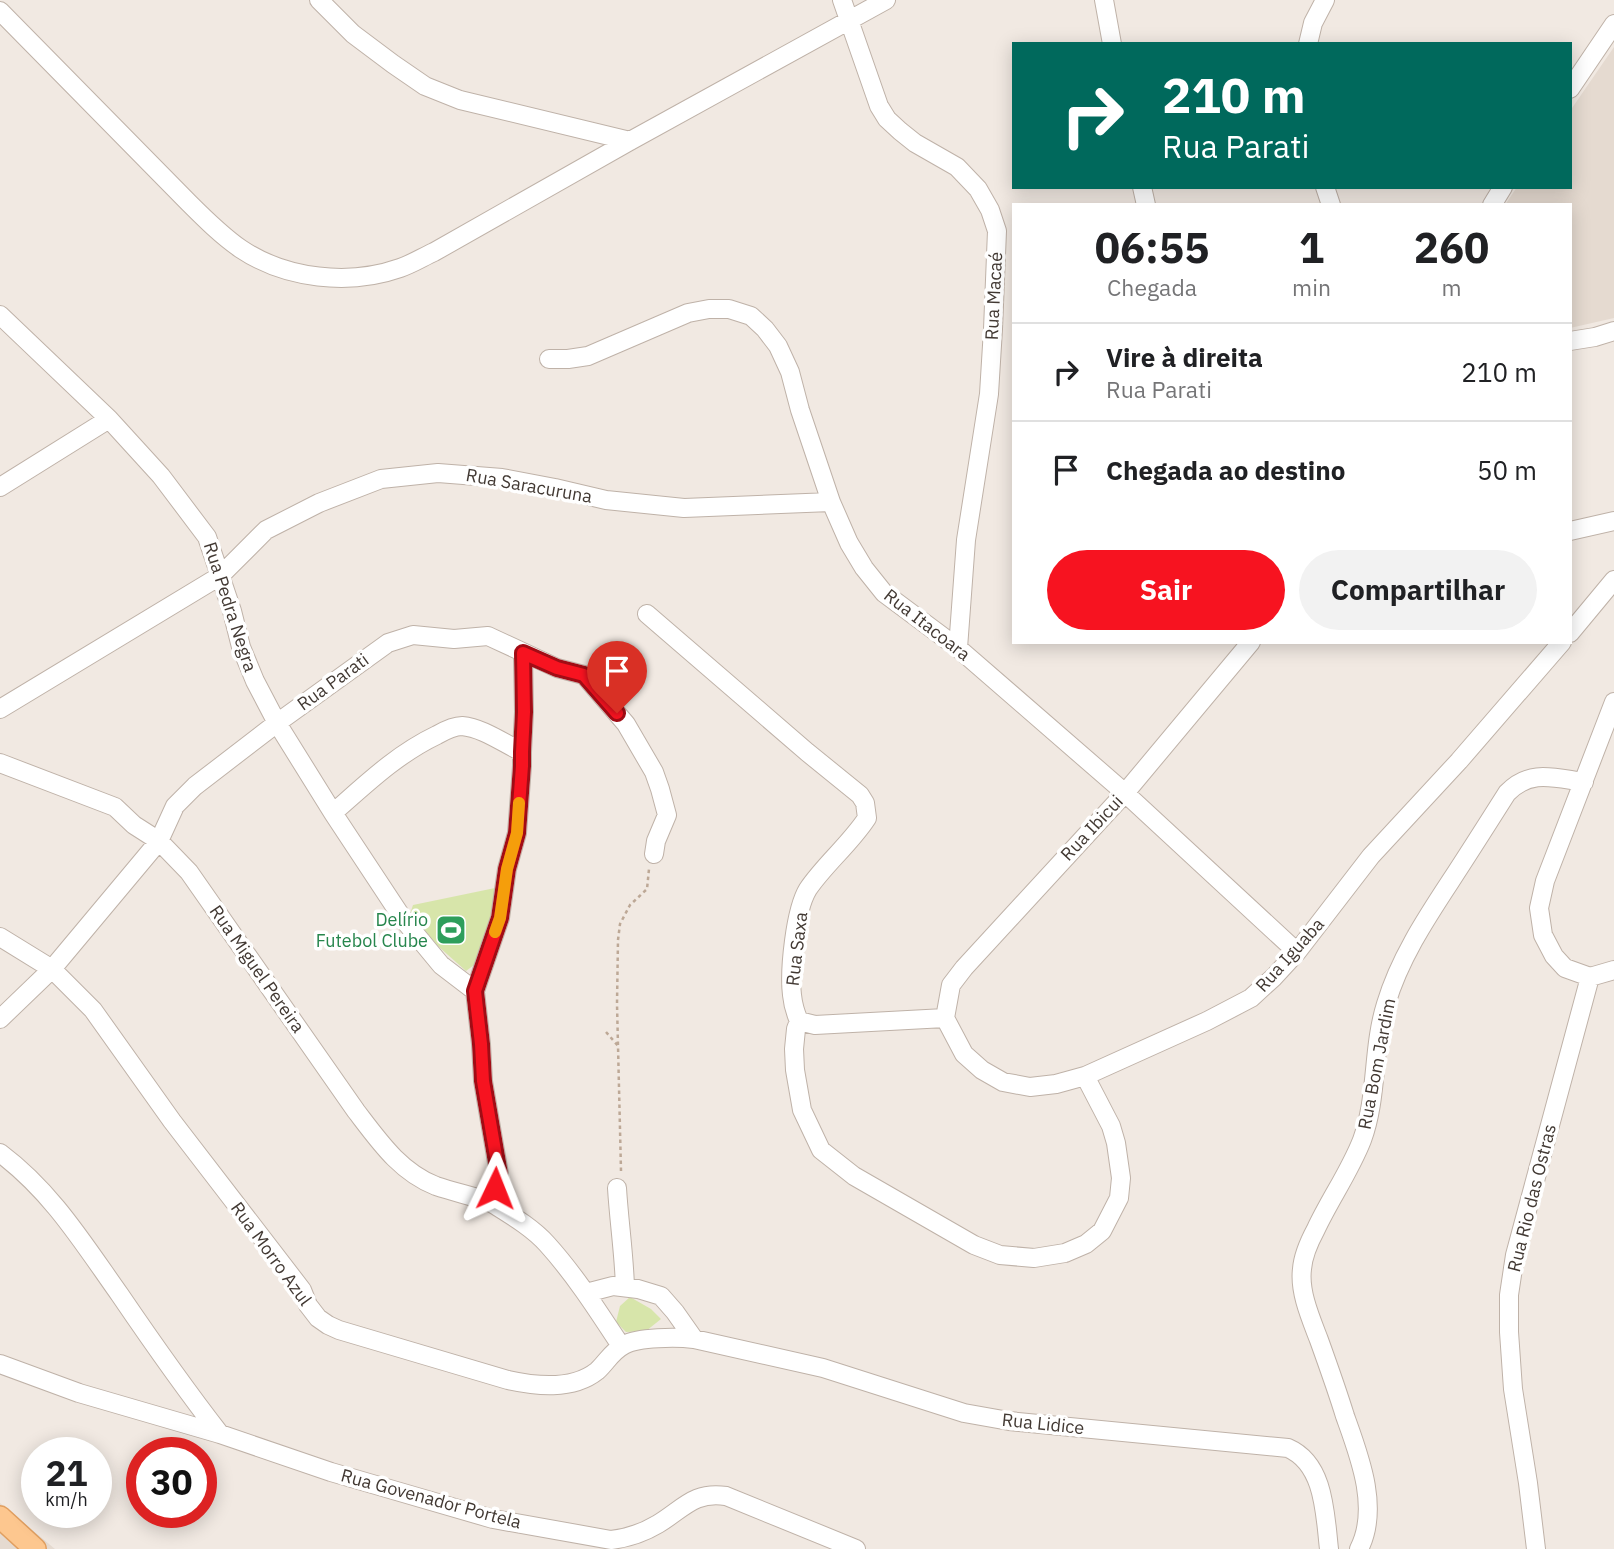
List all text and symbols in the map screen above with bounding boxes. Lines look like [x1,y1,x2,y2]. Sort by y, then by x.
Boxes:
text: 210 m [1162,63,1306,126]
icon: right [1047,70,1138,161]
text: Rua Parati [1162,125,1309,167]
text: 06:55 [1095,220,1209,275]
text: 1 [1299,220,1324,275]
text: 260 [1414,220,1489,275]
street label: Rua Macaé [980,251,1007,341]
text: Chegada [1107,272,1197,302]
text: min [1292,272,1331,302]
text: m [1441,272,1462,302]
text: Vire à direita [1106,340,1263,374]
icon: right [1047,353,1085,391]
text: 210 m [1461,355,1537,389]
text: Rua Parati [1106,374,1212,404]
icon: arrive [1047,451,1085,489]
text: Chegada ao destino [1106,453,1345,487]
text: 50 m [1477,453,1537,487]
street label: Rua Saracuruna [464,463,594,508]
street label: Rua Pedra Negra [199,539,262,675]
button: Sair [1047,550,1285,630]
button: Compartilhar [1299,550,1537,630]
street label: Rua Itacoara [879,584,975,666]
pin [587,641,647,713]
street label: Rua Parati [292,648,373,715]
icon: arrive [598,652,636,690]
street label: Rua Ibicui [1055,790,1128,865]
street label: Rua Miguel Pereira [205,900,310,1037]
place label: Delírio Futebol Clube [316,908,428,952]
street label: Rua Saxa [781,910,812,987]
street label: Rua Iguaba [1250,912,1329,997]
sports icon: Delírio Futebol Clube [434,913,468,947]
street label: Rua Bom Jardim [1352,996,1401,1132]
street label: Rua Rio das Ostras [1502,1122,1561,1274]
position arrow [458,1151,532,1225]
street label: Rua Morro Azul [226,1197,317,1310]
street label: Rua Lidice [1001,1408,1086,1439]
speed limit sign: 30 [126,1437,217,1528]
text: 21 [45,1450,88,1496]
street label: Rua Govenador Portela [338,1463,524,1534]
text: km/h [45,1488,88,1511]

